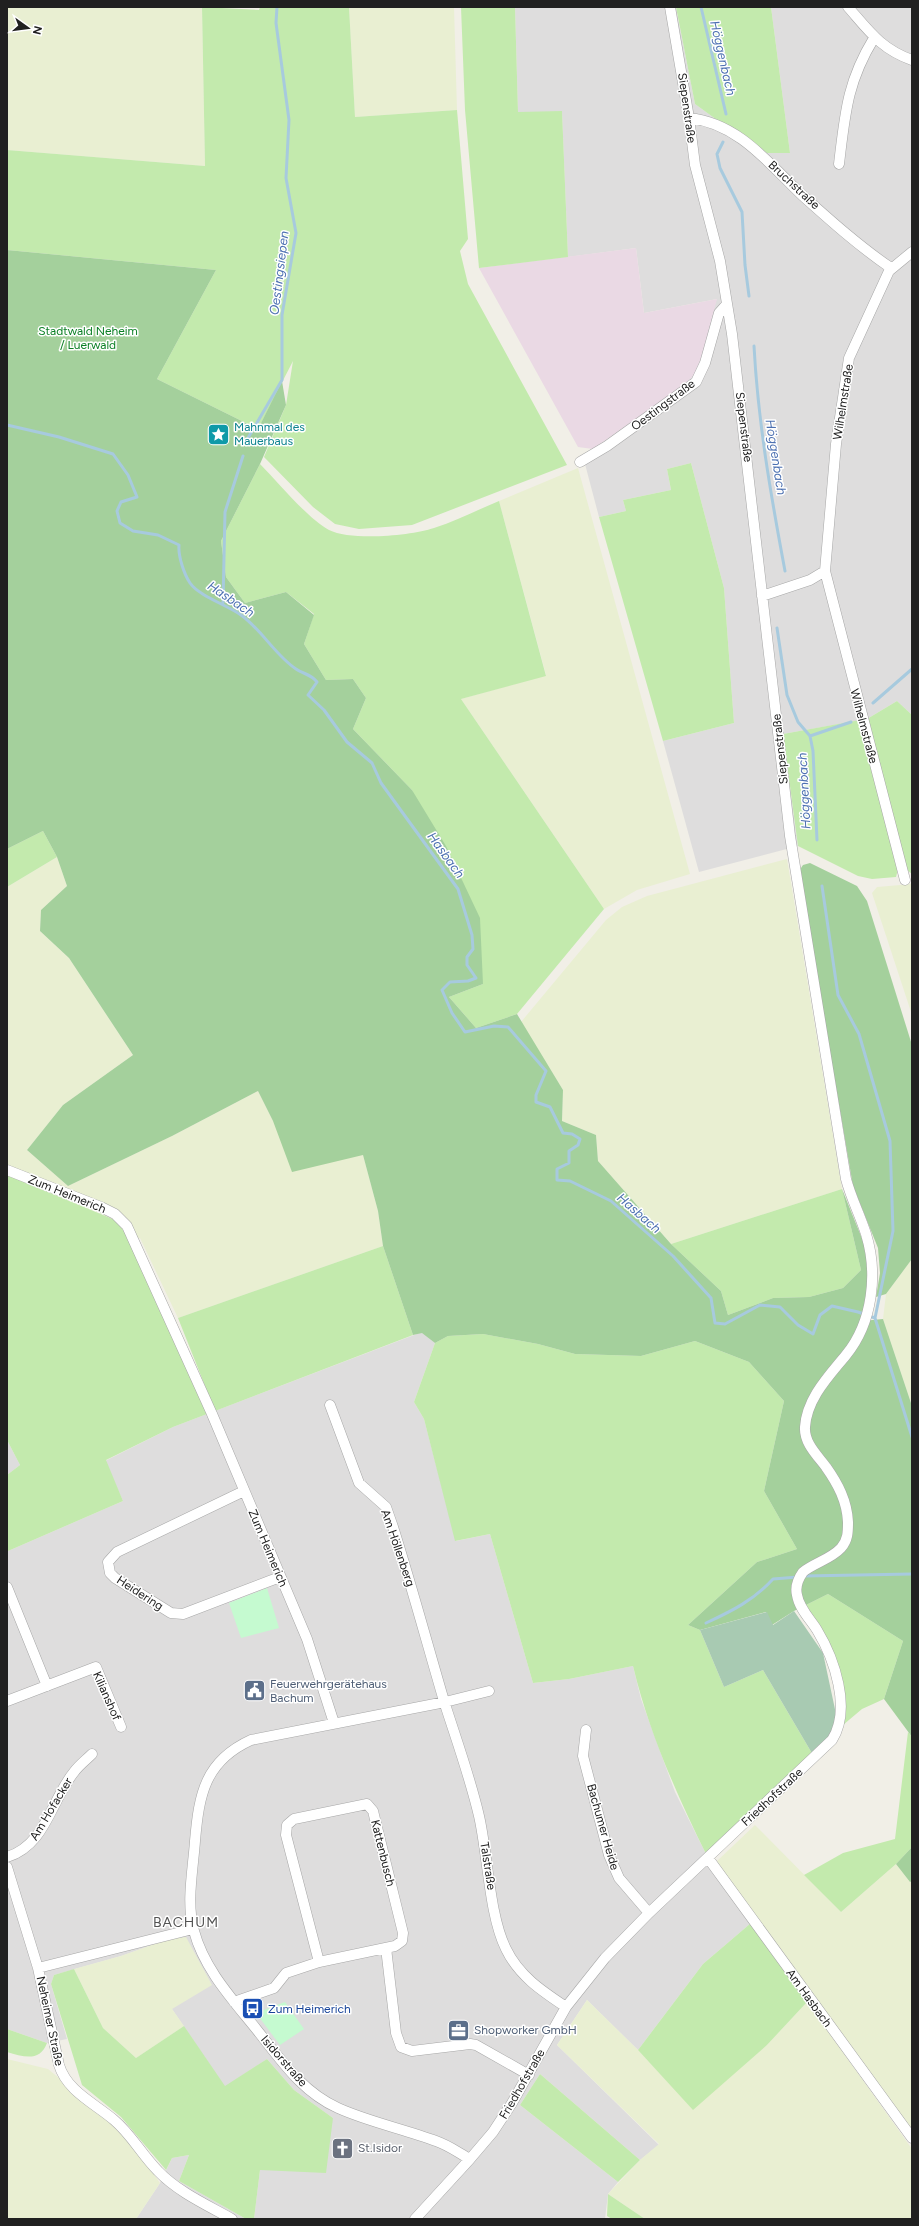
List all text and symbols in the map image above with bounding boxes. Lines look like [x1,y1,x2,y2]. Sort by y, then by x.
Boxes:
north arrow [8,8,48,48]
water label: Höggenbach [707,19,739,97]
text: N [30,25,45,36]
street label: Siepenstraße [675,72,699,144]
street label: Bruchstraße [765,158,823,213]
water label: Oestingsiepen [266,230,292,316]
park label: Stadtwald Neheim / Luerwald [38,324,138,352]
street label: Wilhelmstraße [830,363,856,441]
street label: Oestingstraße [628,376,698,434]
street label: Siepenstraße [733,391,755,463]
water label: Höggenbach [763,418,789,496]
place label: Mahnmal des Mauerbaus [234,420,305,448]
place icon: Mahnmal des Mauerbaus [206,421,232,447]
water label: Hasbach [205,578,257,620]
street label: Wilhelmstraße [847,687,881,765]
street label: Siepenstraße [769,713,791,785]
water label: Höggenbach [795,752,813,830]
water label: Hasbach [424,829,468,881]
street label: Zum Heimerich [26,1172,108,1216]
water label: Hasbach [614,1190,664,1236]
street label: Zum Heimerich [245,1507,291,1589]
street label: Am Höllenberg [378,1508,418,1588]
street label: Heidering [114,1573,166,1613]
street label: Kilianshof [90,1669,124,1723]
place label: Feuerwehrgerätehaus Bachum [270,1677,387,1705]
public building icon: Feuerwehrgerätehaus Bachum [241,1678,267,1704]
street label: Friedhofstraße [739,1765,806,1829]
street label: Am Hofacker [27,1775,75,1843]
street label: Bachumer Heide [584,1782,622,1872]
street label: Kattenbusch [368,1818,398,1888]
street label: Talstraße [477,1841,499,1891]
district label: BACHUM [153,1914,219,1931]
street label: Am Hasbach [783,1966,835,2030]
street label: Neheimer Straße [34,1975,66,2067]
bus stop icon: Zum Heimerich [239,1996,265,2022]
place label: Zum Heimerich [268,2002,351,2016]
office icon: Shopworker GmbH [445,2017,471,2043]
place label: Shopworker GmbH [474,2023,577,2037]
street label: Isidorstraße [258,2033,310,2090]
street label: Friedhofstraße [496,2046,548,2122]
church icon: St.Isidor [330,2135,356,2161]
place label: St.Isidor [358,2141,402,2155]

